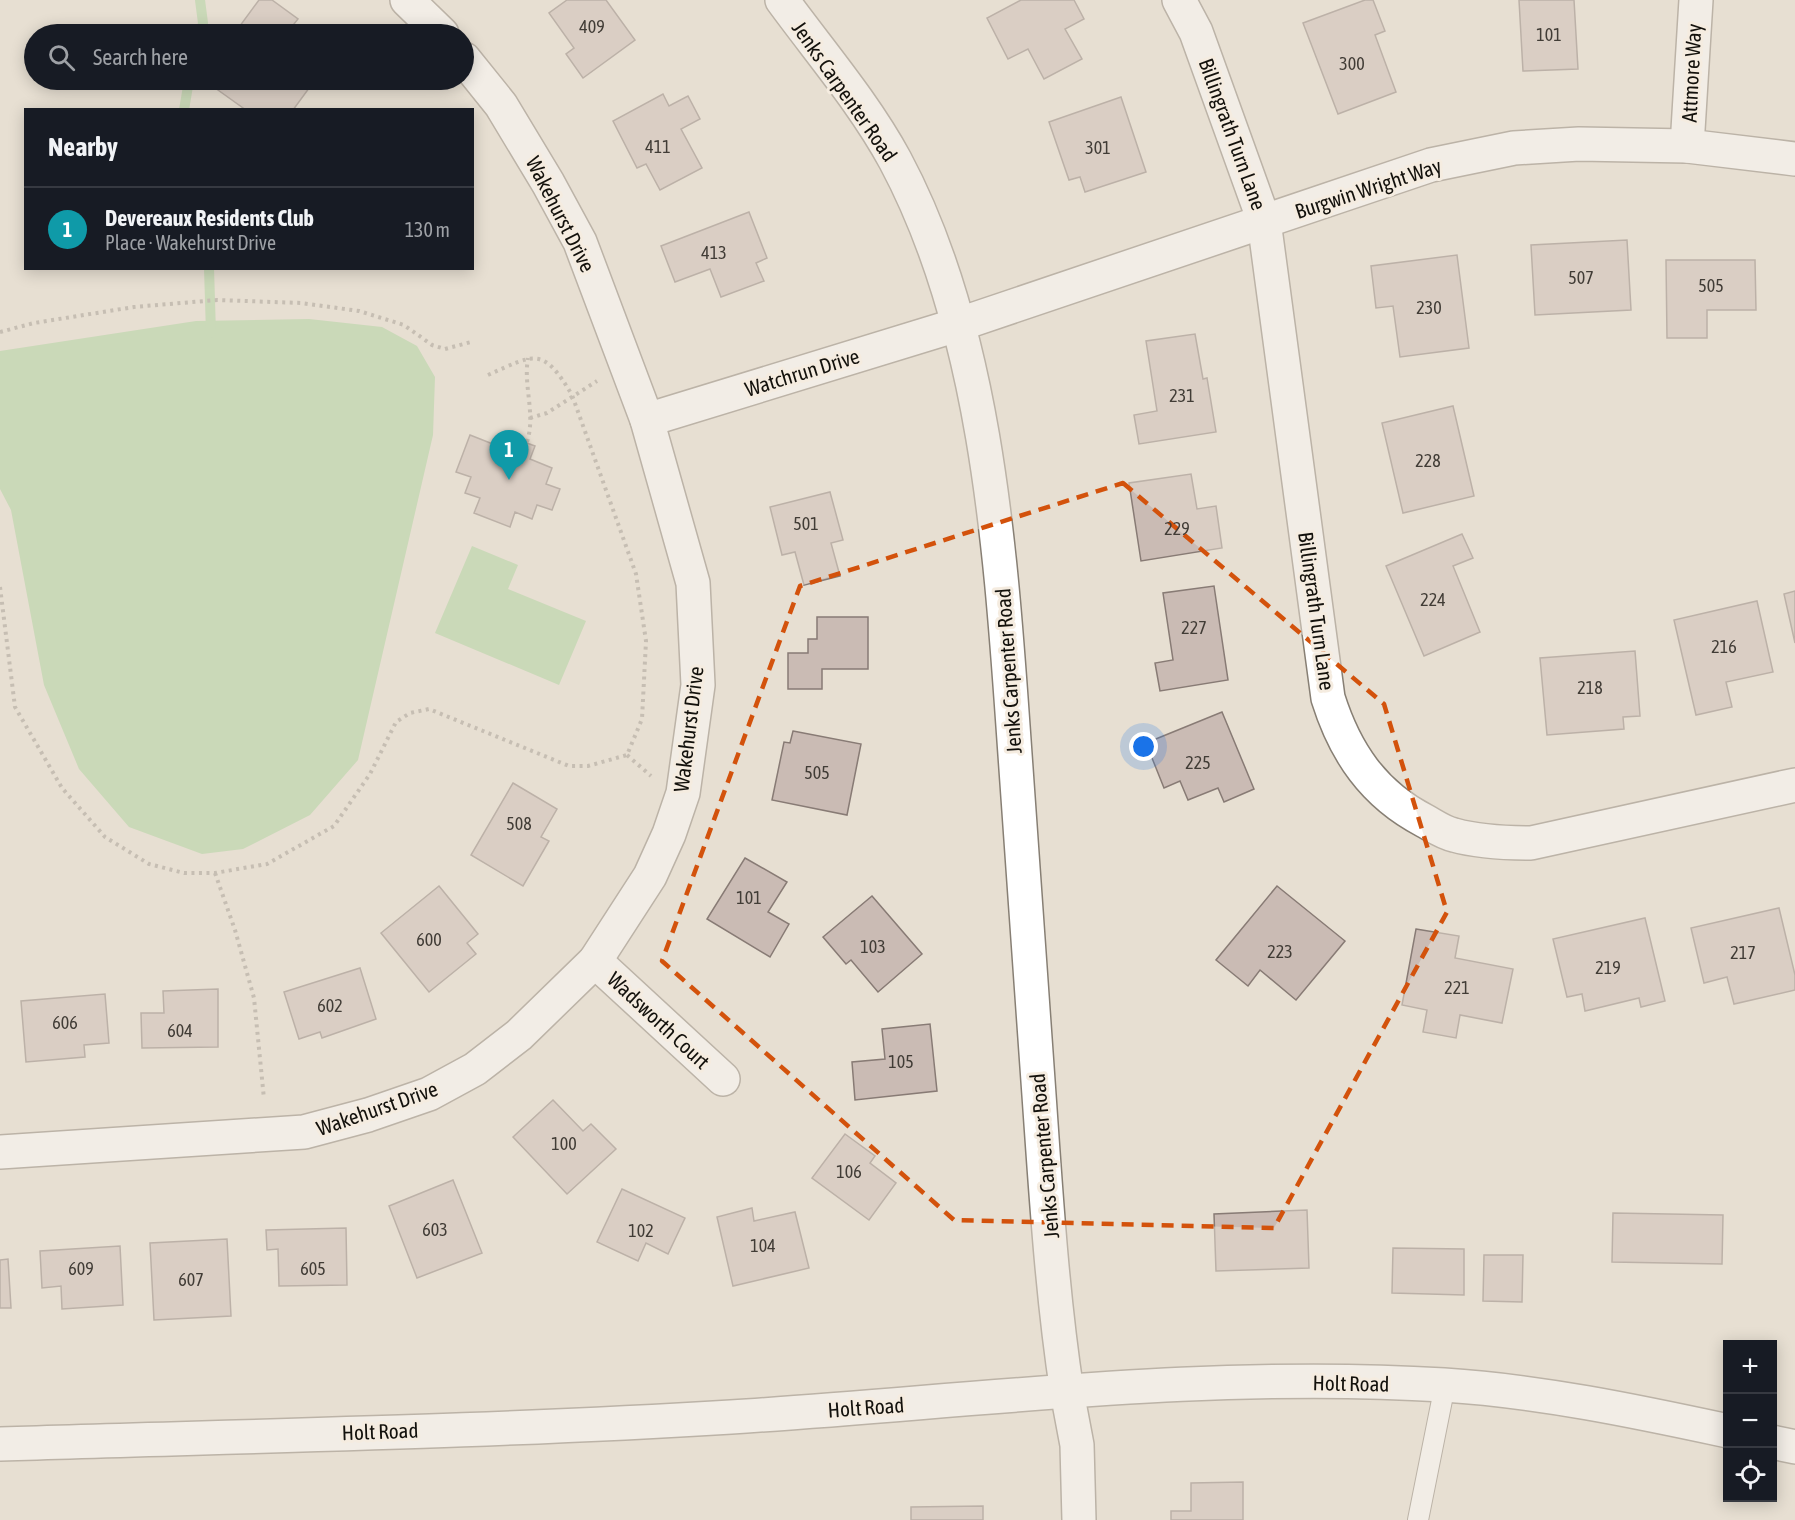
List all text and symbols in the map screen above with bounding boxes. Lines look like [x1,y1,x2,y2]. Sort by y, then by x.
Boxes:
house number: 409 [579,16,605,37]
street label: Jenks Carpenter Road [788,16,902,166]
street label: Attmore Way [1676,23,1706,123]
search box [24,24,474,90]
house number: 101 [1536,24,1562,45]
icon: search [45,41,78,74]
text: Search here [93,44,188,70]
house number: 300 [1339,53,1365,74]
street label: Billingrath Turn Lane [1194,55,1272,213]
text: Nearby [48,132,118,162]
house number: 411 [645,136,671,157]
house number: 301 [1085,137,1111,158]
street label: Wakehurst Drive [522,152,600,276]
street label: Burgwin Wright Way [1292,153,1445,223]
text: Devereaux Residents Club [105,205,314,231]
text: 1 [63,218,72,241]
text: 130 m [405,218,450,241]
text: Place · Wakehurst Drive [105,231,276,254]
house number: 413 [701,242,727,263]
house number: 507 [1568,267,1594,288]
house number: 505 [1698,275,1724,296]
house number: 230 [1416,297,1442,318]
street label: Watchrun Drive [742,343,862,401]
house number: 231 [1169,385,1195,406]
pin: 1 [490,430,528,480]
house number: 228 [1415,450,1441,471]
house number: 501 [793,513,819,534]
house number: 229 [1164,518,1190,539]
street label: Billingrath Turn Lane [1294,530,1340,692]
street label: Jenks Carpenter Road [990,588,1026,754]
house number: 224 [1420,589,1446,610]
house number: 227 [1181,617,1207,638]
house number: 216 [1711,636,1737,657]
street label: Wakehurst Drive [668,665,708,793]
house number: 218 [1577,677,1603,698]
your location [1129,732,1158,761]
house number: 225 [1185,752,1211,773]
house number: 505 [804,762,830,783]
house number: 508 [506,813,532,834]
house number: 101 [736,887,762,908]
house number: 600 [416,929,442,950]
house number: 103 [860,936,886,957]
house number: 223 [1267,941,1293,962]
house number: 217 [1730,942,1756,963]
house number: 219 [1595,957,1621,978]
street label: Wadsworth Court [603,967,715,1073]
house number: 221 [1444,977,1470,998]
house number: 602 [317,995,343,1016]
house number: 606 [52,1012,78,1033]
house number: 604 [167,1020,193,1041]
house number: 105 [888,1051,914,1072]
street label: Jenks Carpenter Road [1025,1072,1063,1240]
street label: Wakehurst Drive [313,1076,441,1140]
house number: 100 [551,1133,577,1154]
house number: 106 [836,1161,862,1182]
house number: 603 [422,1219,448,1240]
house number: 102 [628,1220,654,1241]
house number: 104 [750,1235,776,1256]
house number: 609 [68,1258,94,1279]
house number: 605 [300,1258,326,1279]
house number: 607 [178,1269,204,1290]
map controls [1723,1340,1777,1502]
button: + [1723,1340,1777,1394]
street label: Holt Road [1312,1370,1390,1396]
street label: Holt Road [827,1392,905,1422]
button: − [1723,1394,1777,1448]
street label: Holt Road [341,1418,419,1444]
button: locate [1723,1448,1777,1502]

